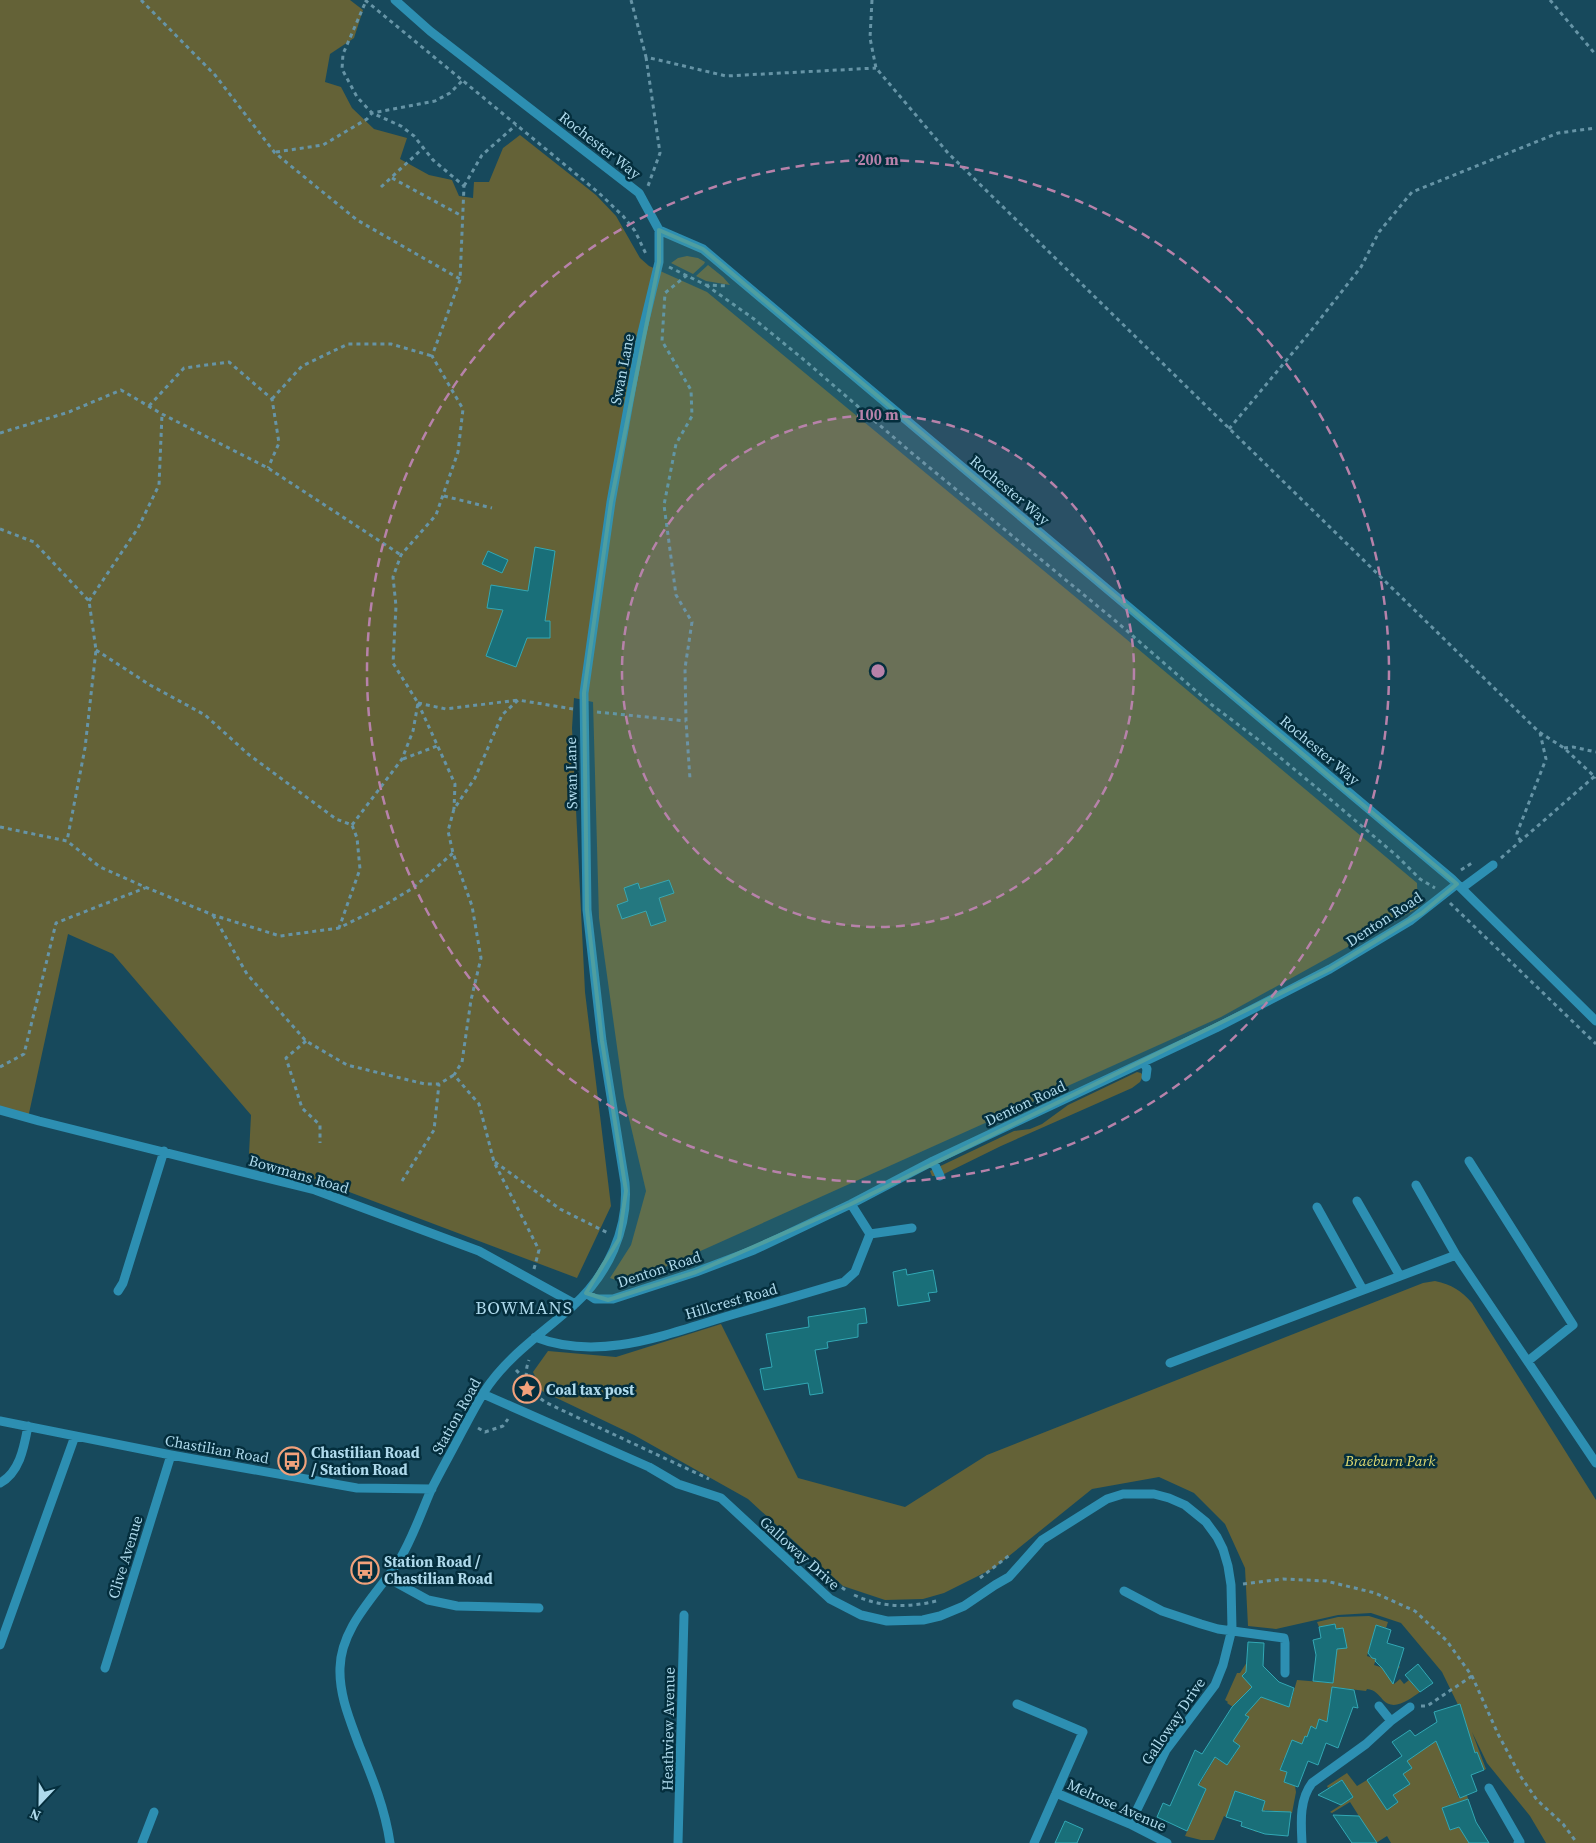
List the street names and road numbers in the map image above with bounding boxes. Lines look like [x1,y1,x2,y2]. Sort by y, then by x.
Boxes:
street label: Rochester Way [555,106,646,184]
street label: Swan Lane [605,331,639,406]
street label: Rochester Way [965,450,1055,530]
street label: Rochester Way [1275,710,1365,790]
street label: Swan Lane [560,736,582,809]
street label: Denton Road [1342,886,1427,952]
street label: Denton Road [981,1075,1069,1131]
street label: Bowmans Road [246,1150,352,1198]
street label: Denton Road [614,1245,704,1292]
street label: Hillcrest Road [682,1278,780,1324]
street label: Station Road [426,1374,486,1458]
street label: Chastilian Road [163,1430,271,1469]
street label: Galloway Drive [755,1511,845,1595]
street label: Clive Avenue [102,1513,148,1601]
street label: Heathview Avenue [656,1667,680,1791]
street label: Galloway Drive [1136,1673,1210,1769]
street label: Melrose Avenue [1064,1774,1170,1836]

